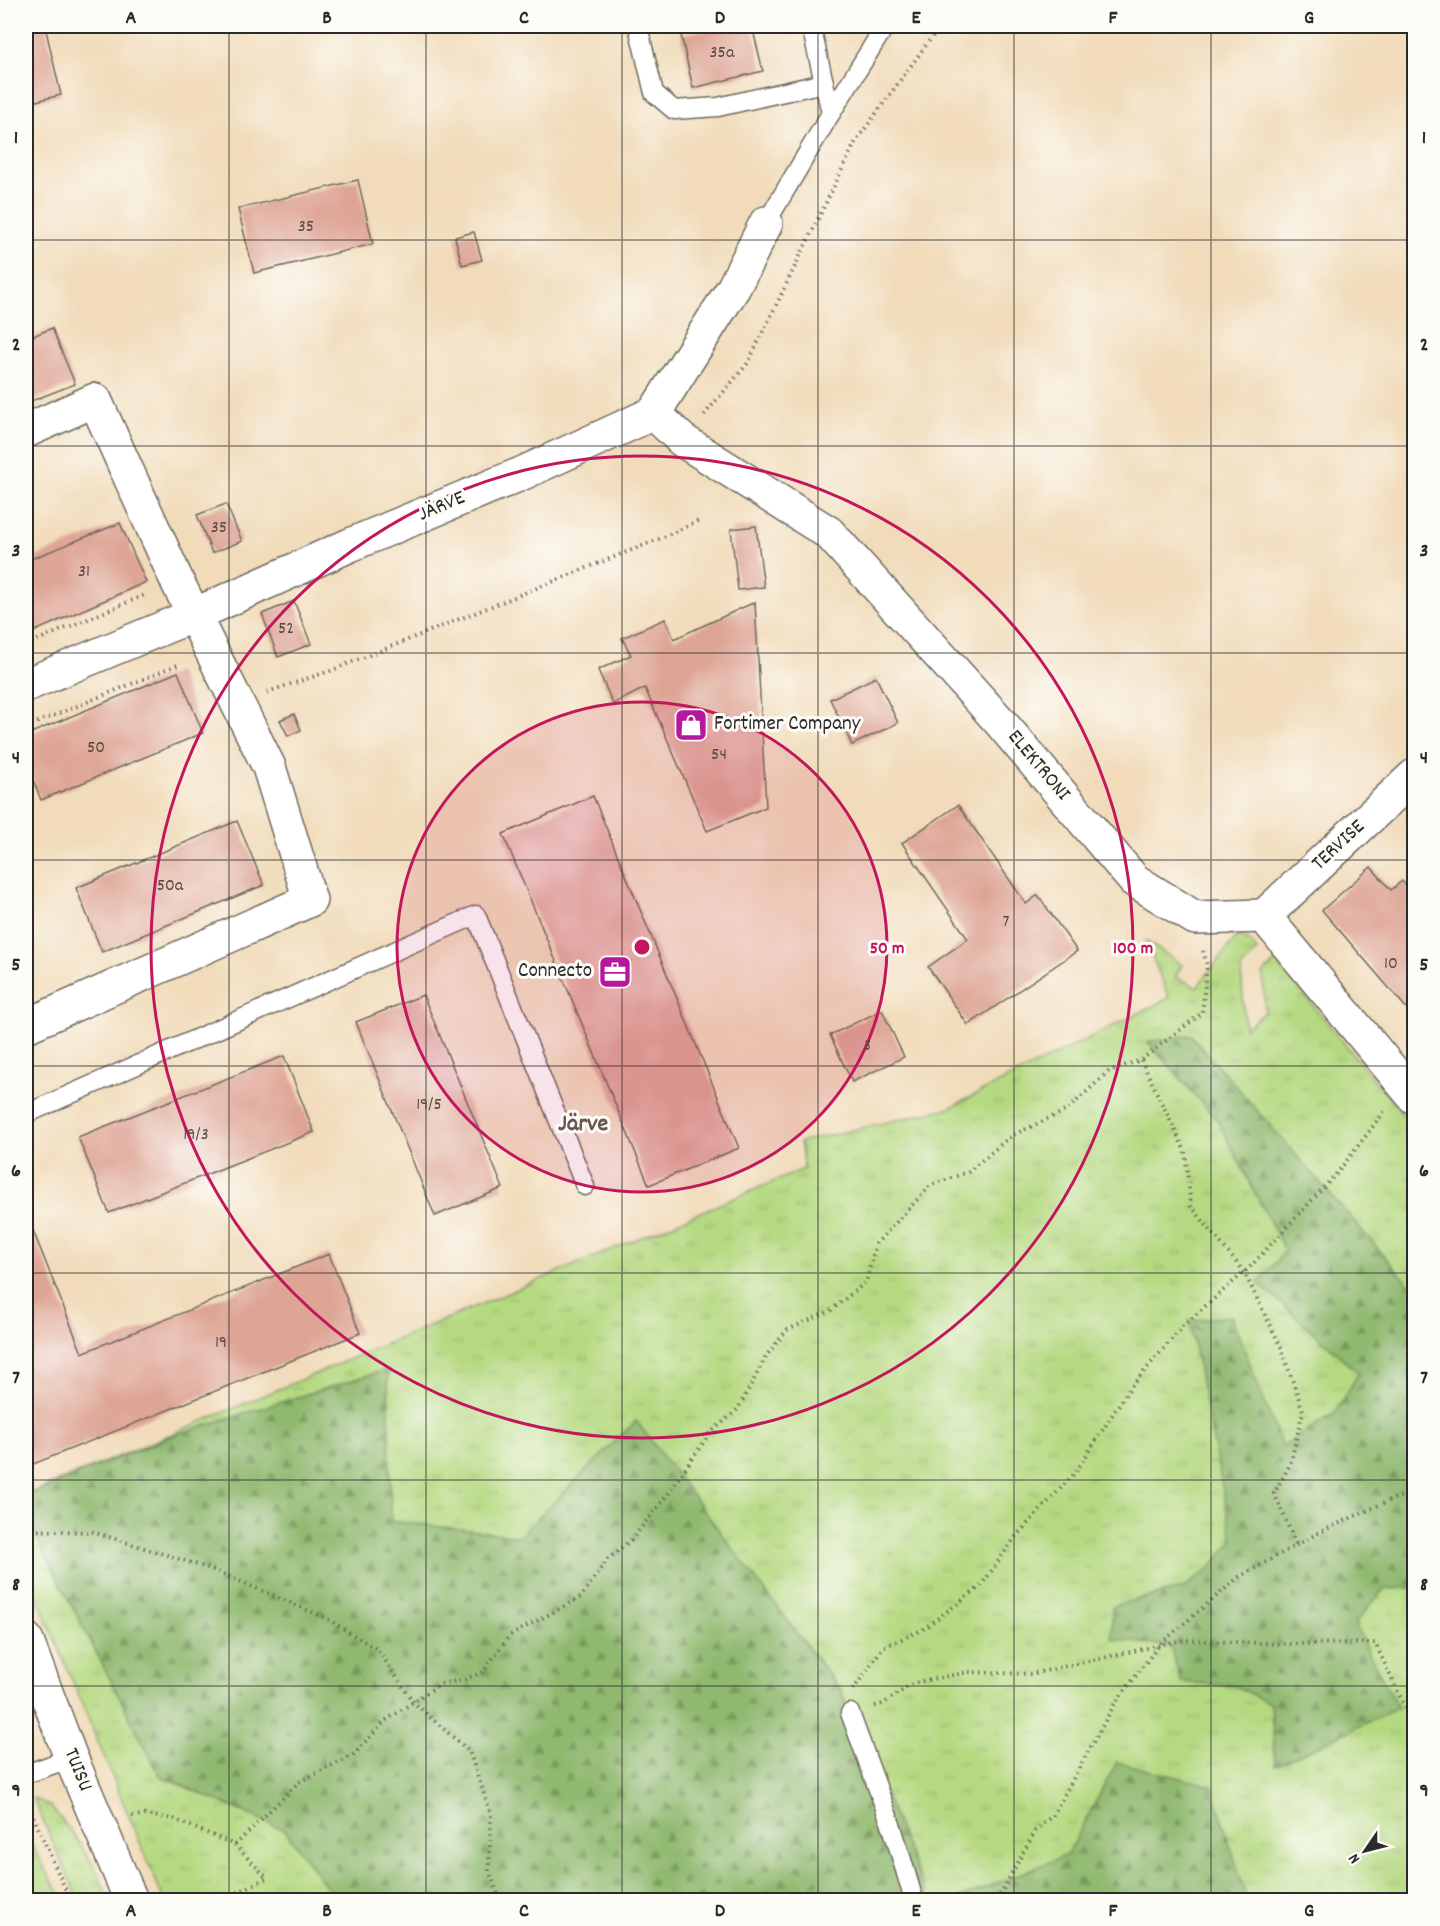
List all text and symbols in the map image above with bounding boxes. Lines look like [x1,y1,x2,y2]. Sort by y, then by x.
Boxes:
text: A [126,5,137,33]
text: B [322,5,332,33]
text: C [519,5,529,33]
text: D [715,5,726,33]
text: E [911,5,921,33]
text: F [1109,5,1119,33]
text: G [1304,5,1314,33]
house number: 35a [710,41,735,66]
text: 1 [14,125,18,153]
text: 1 [1422,125,1426,153]
house number: 35 [298,215,314,240]
text: 2 [12,332,20,360]
text: 2 [1420,332,1428,360]
street label: JÄRVE [414,484,471,530]
house number: 35 [211,516,227,541]
text: 3 [12,538,20,566]
text: 3 [1420,538,1428,566]
house number: 31 [78,560,90,585]
house number: 52 [278,617,294,642]
shop icon: Fortimer Company [673,707,709,743]
place label: Fortimer Company [714,710,861,740]
street label: ELEKTRONI [999,724,1077,809]
house number: 50 [87,736,105,761]
house number: 54 [711,743,727,768]
text: 4 [12,745,20,773]
text: 4 [1420,745,1428,773]
street label: TERVISE [1306,813,1373,879]
house number: 50a [157,874,184,899]
house number: 7 [1003,910,1010,935]
centre of rings [632,937,652,957]
text: 50 m [870,937,904,962]
text: 100 m [1113,937,1153,962]
text: 5 [11,952,21,980]
house number: 10 [1384,952,1398,977]
text: 5 [1419,952,1429,980]
office icon: Connecto [597,954,633,990]
place label: Connecto [518,957,592,987]
house number: 3 [863,1034,871,1059]
house number: 19/5 [416,1093,442,1118]
district label: Järve [558,1108,609,1142]
house number: 19/3 [183,1123,209,1148]
text: 6 [11,1158,21,1186]
text: 6 [1419,1158,1429,1186]
house number: 19 [215,1331,227,1356]
text: 7 [12,1365,20,1393]
text: 7 [1420,1365,1428,1393]
text: 8 [12,1572,20,1600]
text: 8 [1420,1572,1428,1600]
street label: TUISU [55,1744,99,1796]
text: 9 [11,1778,21,1806]
text: 9 [1419,1778,1429,1806]
north arrow [1335,1821,1395,1881]
text: N [1343,1848,1366,1868]
text: A [126,1898,137,1926]
text: B [322,1898,332,1926]
text: C [519,1898,529,1926]
text: D [715,1898,726,1926]
text: E [911,1898,921,1926]
text: F [1109,1898,1119,1926]
text: G [1304,1898,1314,1926]

